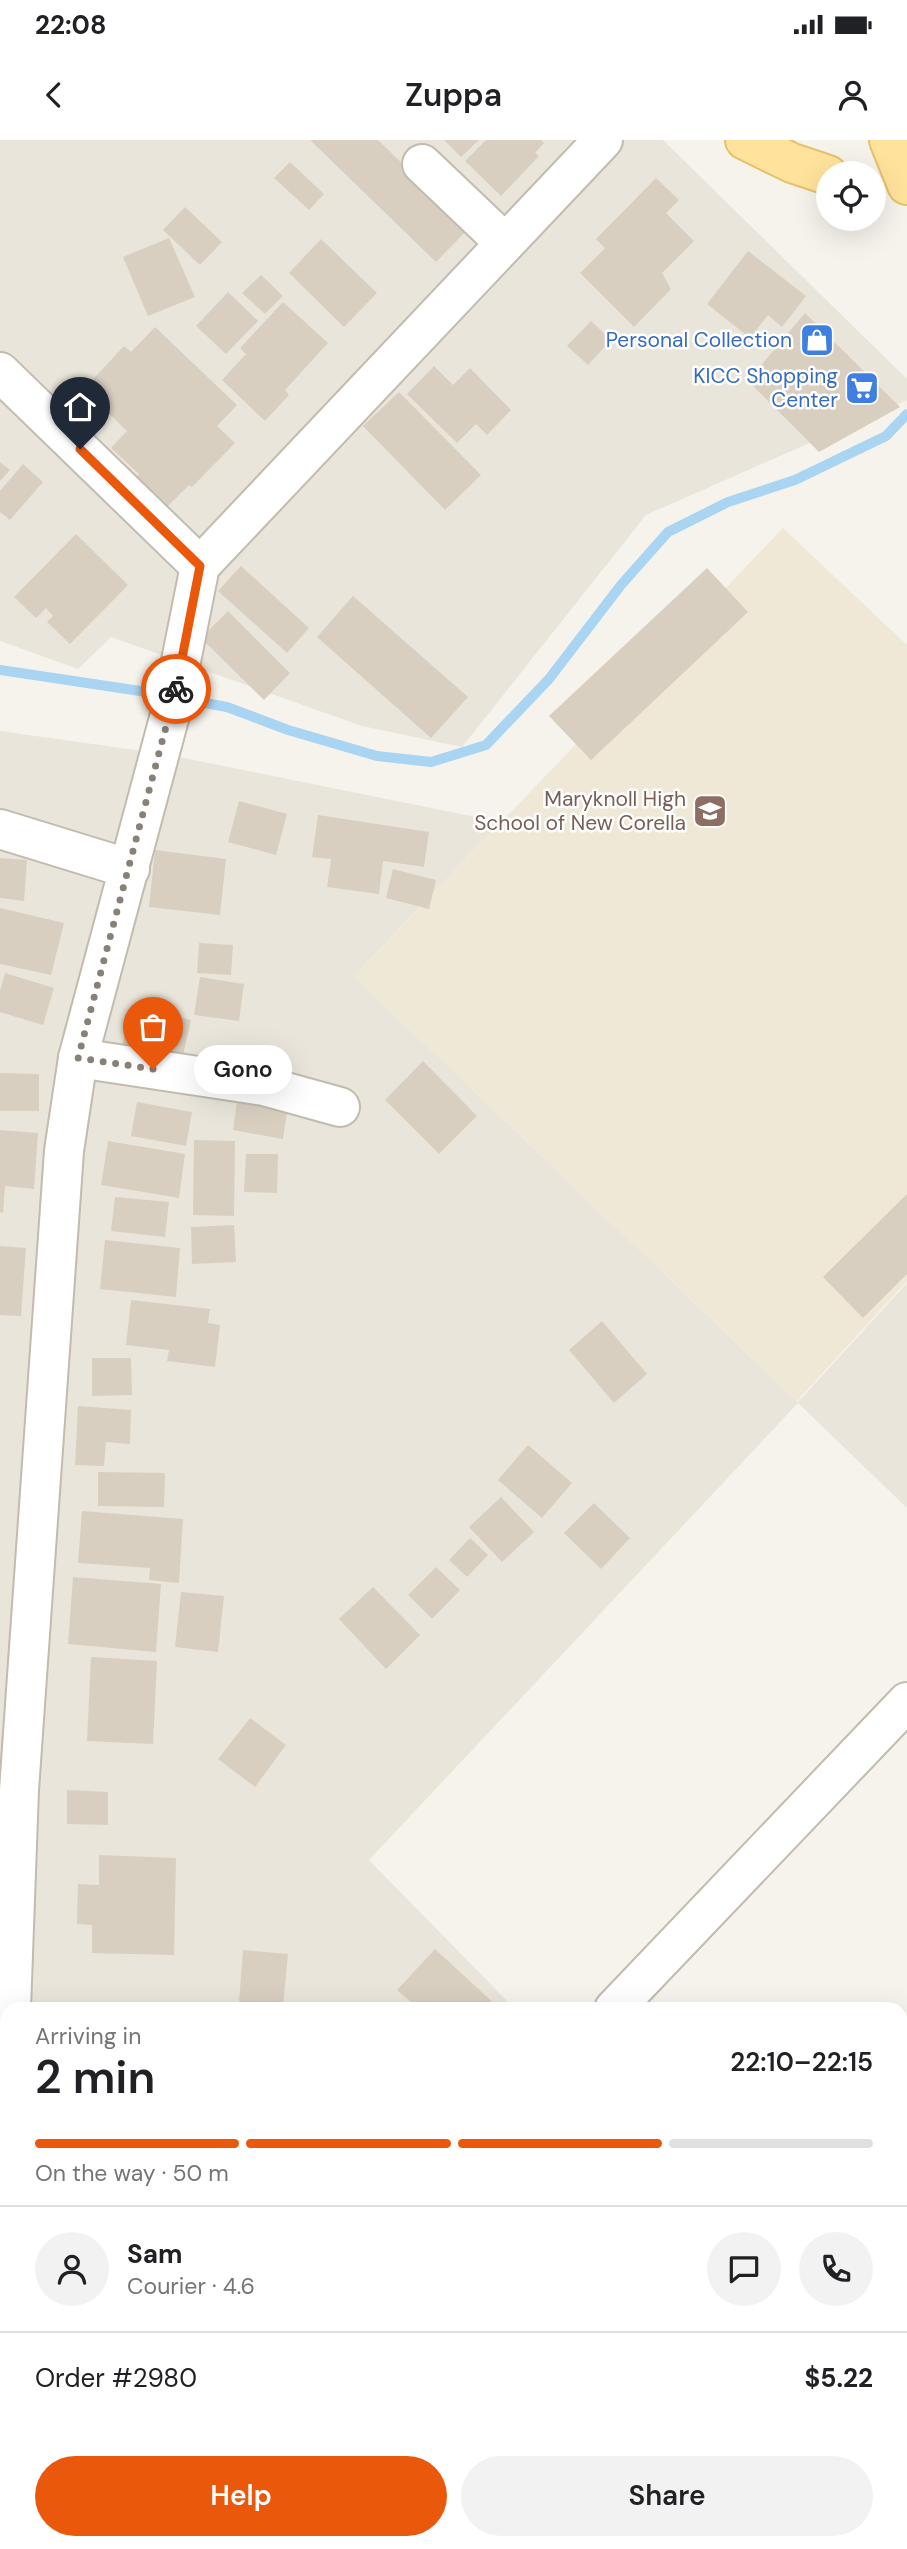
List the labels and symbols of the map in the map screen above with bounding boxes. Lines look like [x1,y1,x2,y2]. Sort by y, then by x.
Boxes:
shop icon: Personal Collection [798,321,836,359]
place label: Personal Collection [606,326,792,354]
place label: KICC Shopping Center [693,362,838,414]
supermarket icon: KICC Shopping Center [843,369,881,407]
pin [50,377,110,449]
courier [141,654,211,724]
place label: Maryknoll High School of New Corella [474,785,686,837]
school or university icon: Maryknoll High School of New Corella [691,792,729,830]
pin [123,997,183,1069]
callout: Gono [195,1044,293,1094]

